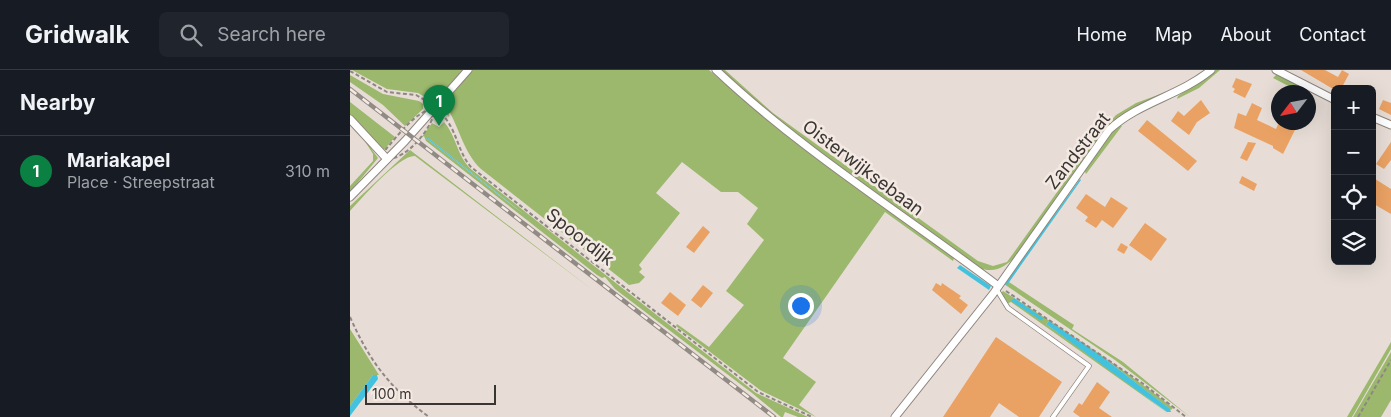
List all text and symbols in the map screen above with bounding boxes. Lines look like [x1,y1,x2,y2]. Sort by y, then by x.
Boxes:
search box [159,12,509,57]
text: Gridwalk [25,20,129,49]
icon: search [177,21,205,49]
text: Search here [217,23,326,46]
text: Home [1077,24,1127,45]
text: Map [1155,24,1192,45]
text: About [1220,24,1271,45]
text: Contact [1299,24,1366,45]
pin: 1 [423,85,455,126]
north arrow [1271,85,1316,130]
map controls [1331,85,1376,265]
button: + [1331,85,1376,130]
text: Nearby [20,90,95,115]
street label: Zandstraat [1041,108,1114,193]
street label: Oisterwijksebaan [799,115,928,220]
button: − [1331,130,1376,175]
text: Mariakapel [67,149,170,172]
text: 1 [33,161,39,181]
text: 310 m [285,161,330,181]
text: Place · Streepstraat [67,172,215,192]
button: locate [1331,175,1376,220]
street label: Spoordijk [542,204,618,270]
button: layers [1331,220,1376,265]
your location [788,293,814,319]
scale bar [365,382,496,405]
text: 100 m [372,385,412,402]

